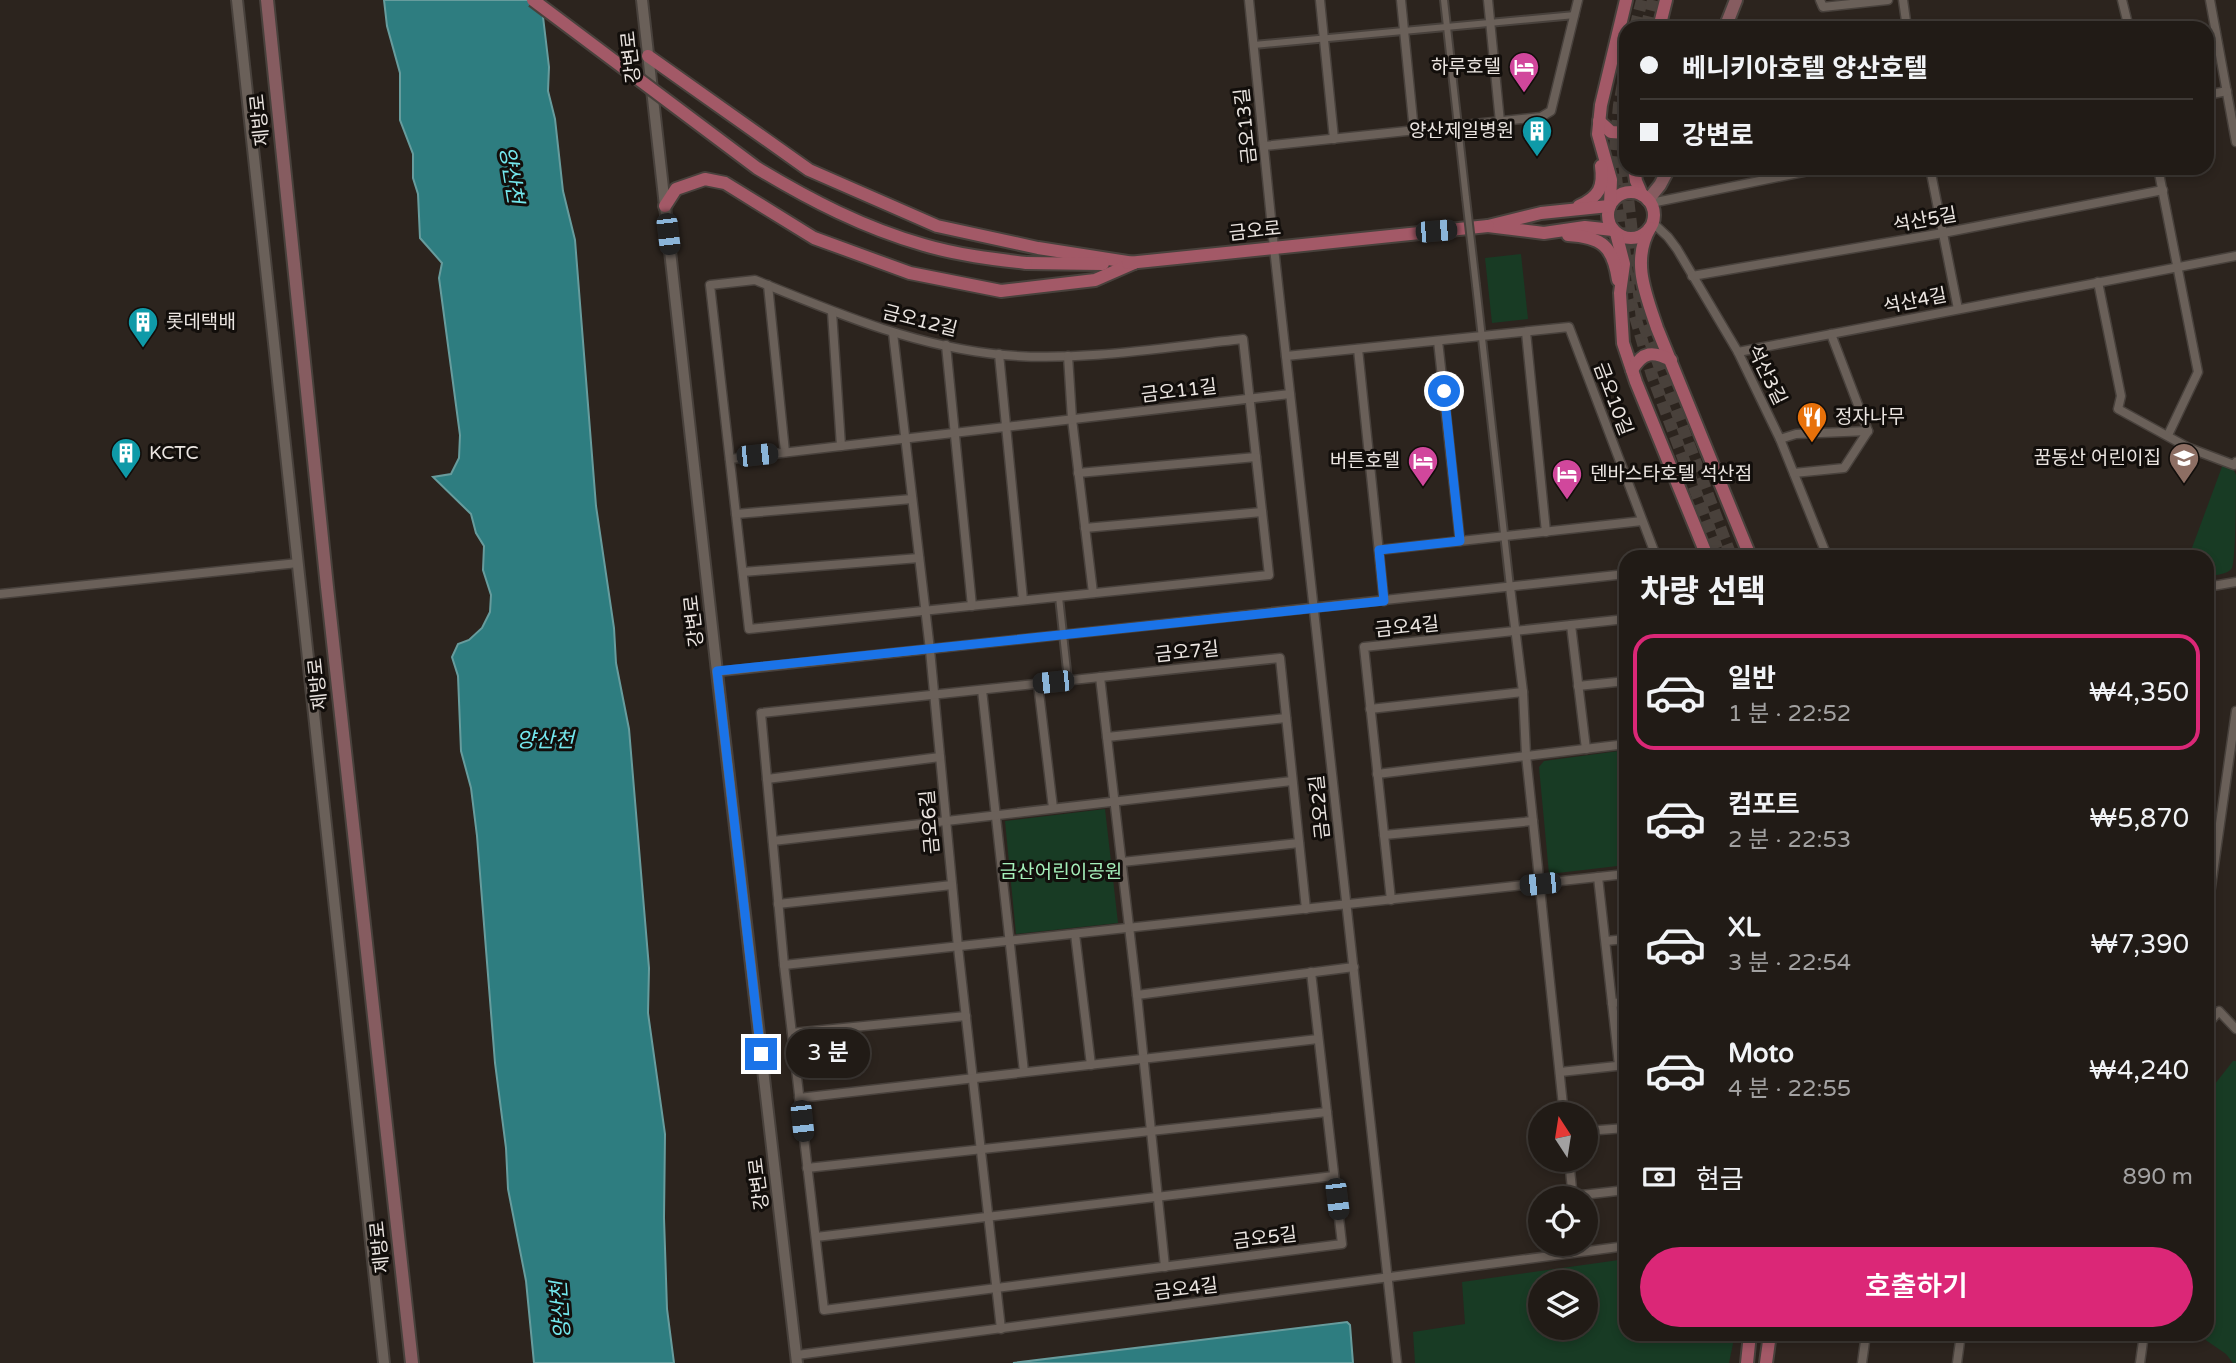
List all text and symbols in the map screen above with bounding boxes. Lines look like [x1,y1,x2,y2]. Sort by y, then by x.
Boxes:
street label: 강변로 [617,30,645,84]
hotel icon: 하루호텔 [1507,50,1541,94]
text: 베니키아호텔 양산호텔 [1682,53,1928,84]
place label: 하루호텔 [1431,56,1501,78]
street label: 금오13길 [1231,87,1261,165]
street label: 제방로 [246,93,274,147]
building icon: 양산제일병원 [1520,114,1554,158]
place label: 양산제일병원 [1409,120,1514,142]
text: 강변로 [1682,120,1754,151]
water label: 양산천 [494,144,528,208]
street label: 석산5길 [1891,204,1959,236]
car [656,212,681,256]
street label: 금오로 [1228,217,1282,245]
car [1415,219,1458,243]
street label: 석산4길 [1881,284,1949,318]
street label: 금오12길 [880,301,960,341]
building icon: 롯데택배 [126,305,160,349]
place label: 롯데택배 [166,311,236,333]
street label: 석산3길 [1743,341,1791,409]
street label: 금오10길 [1589,359,1637,439]
street label: 금오11길 [1140,375,1218,407]
route start [1428,375,1460,407]
restaurant icon: 정자나무 [1795,400,1829,444]
place label: 정자나무 [1835,406,1905,428]
building icon: KCTC [109,436,143,480]
school or university icon: 꿈동산 어린이집 [2167,441,2201,485]
place label: KCTC [149,442,199,464]
car [736,442,779,468]
hotel icon: 버튼호텔 [1406,444,1440,488]
place label: 꿈동산 어린이집 [2034,447,2161,469]
place label: 버튼호텔 [1330,450,1400,472]
hotel icon: 덴바스타호텔 석산점 [1550,457,1584,501]
place label: 덴바스타호텔 석산점 [1590,463,1752,485]
text: 차량 선택 [1640,573,1766,611]
street label: 강변로 [680,594,708,648]
street label: 금오4길 [1374,613,1440,641]
street label: 금오7길 [1154,638,1220,666]
street label: 제방로 [304,657,332,711]
icon: car [1644,661,1707,724]
text: 일반 [1728,663,1776,694]
car [1032,669,1075,695]
text: ₩4,350 [2089,677,2189,708]
text: 1 분 · 22:52 [1728,700,1851,728]
water label: 양산천 [516,728,577,753]
street label: 금오2길 [1306,774,1334,840]
icon: car [1644,787,1707,850]
street label: 금오6길 [916,789,944,855]
text: 컴포트 [1728,789,1800,820]
text: ₩5,870 [2089,803,2189,834]
text: 2 분 · 22:53 [1728,826,1851,854]
park label: 금산어린이공원 [1000,861,1122,883]
car [1519,871,1562,897]
text: XL [1728,912,1760,943]
icon: car [1644,913,1707,976]
text: ₩7,390 [2090,929,2189,960]
text: 3 분 · 22:54 [1728,949,1851,977]
callout: 3 분 [786,1030,870,1078]
route end [745,1038,777,1070]
text: Moto [1728,1038,1794,1069]
text: 3 분 [807,1039,849,1067]
icon: car [1644,1039,1707,1102]
text: ₩4,240 [2089,1055,2189,1086]
text: 4 분 · 22:55 [1728,1075,1851,1103]
car [790,1099,815,1143]
north arrow [1528,1102,1598,1172]
map controls [1528,1102,1598,1340]
street label: 강변로 [745,1157,773,1211]
icon: cash [1640,1158,1678,1196]
text: 890 m [2123,1163,2193,1191]
text: 현금 [1696,1164,1744,1195]
car [1325,1177,1350,1221]
button: locate [1528,1186,1598,1256]
street label: 제방로 [366,1220,394,1274]
street label: 금오5길 [1232,1223,1298,1253]
button: 호출하기 [1640,1247,2193,1327]
button: layers [1528,1270,1598,1340]
street label: 금오4길 [1153,1274,1219,1304]
water label: 양산천 [546,1278,575,1340]

